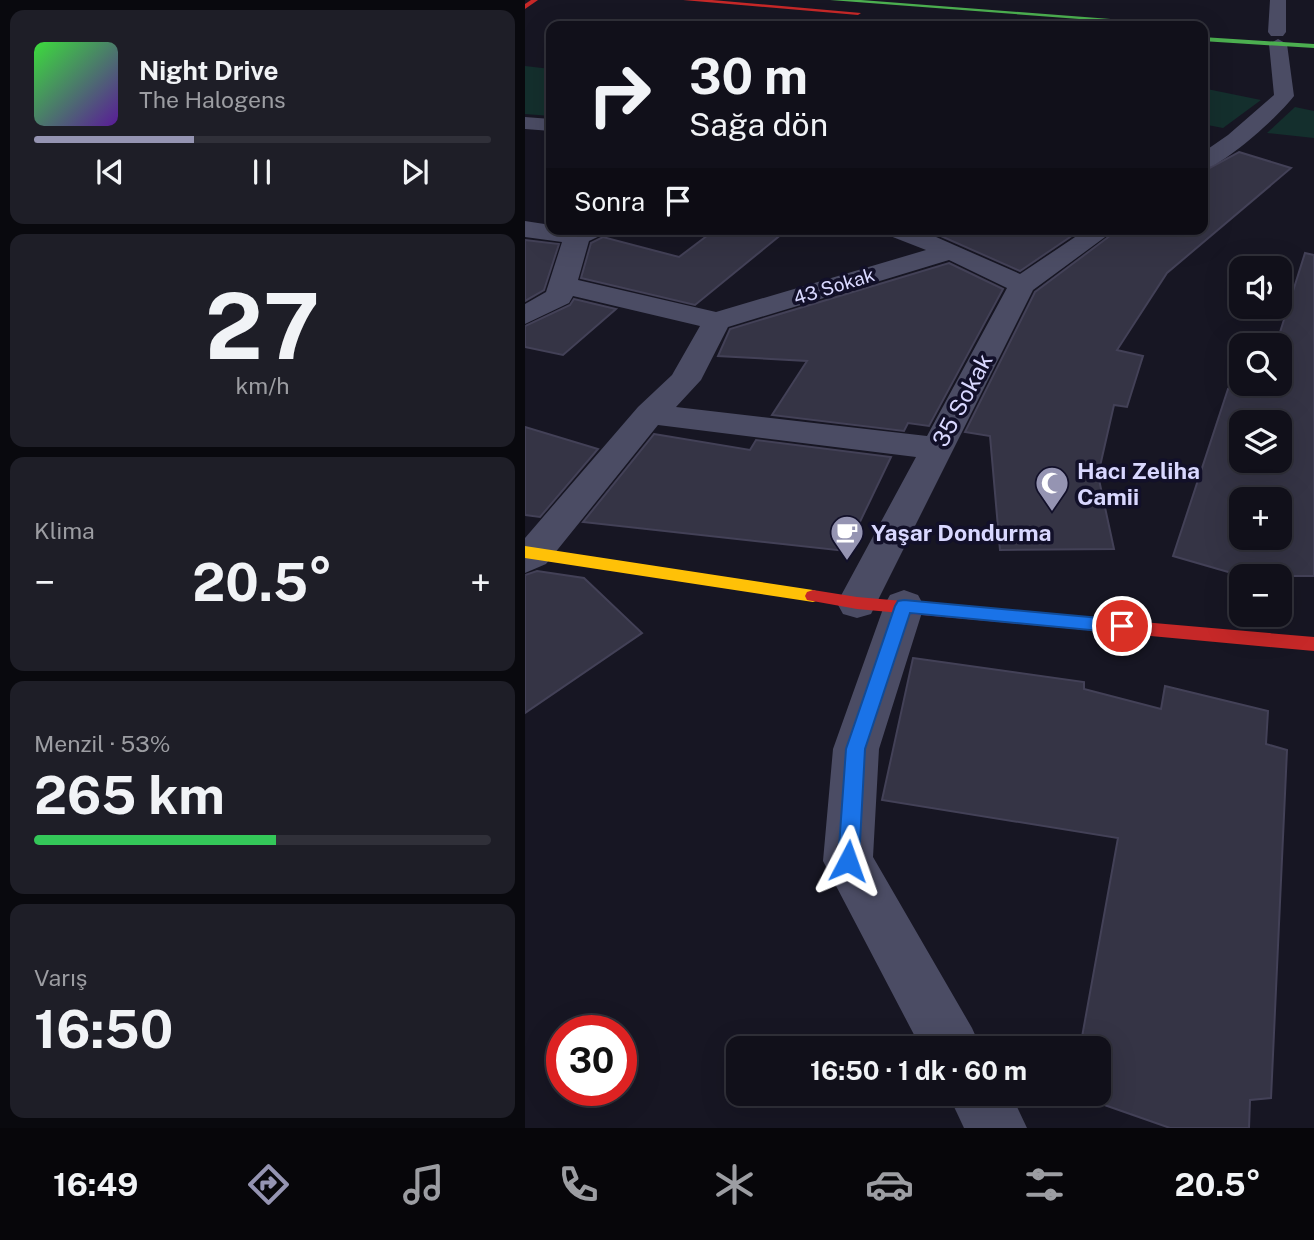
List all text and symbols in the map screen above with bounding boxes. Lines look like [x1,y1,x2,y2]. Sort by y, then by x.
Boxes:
text: 30 m [689,47,808,105]
icon: right [574,49,665,140]
text: Night Drive [139,55,279,86]
text: The Halogens [139,86,286,113]
text: Sağa dön [689,106,828,143]
icon: previous [91,153,129,191]
icon: pause [243,153,281,191]
icon: next [396,153,434,191]
icon: arrive [659,182,697,220]
text: Sonra [574,186,645,217]
map controls [1229,256,1292,627]
button: sound [1229,256,1292,319]
street label: 43 Sokak [791,263,877,309]
text: 27 [205,273,320,379]
button: search [1229,333,1292,396]
street label: 35 Sokak [926,349,998,451]
text: km/h [235,372,290,399]
button: layers [1229,410,1292,473]
place label: Hacı Zeliha Camii [1077,457,1200,510]
mosque icon: Hacı Zeliha Camii [1033,464,1071,513]
button: + [1229,487,1292,550]
cafe icon: Yaşar Dondurma [828,513,866,562]
text: Klima [34,517,95,544]
place label: Yaşar Dondurma [871,519,1052,546]
text: 20.5° [192,552,333,613]
text: − [34,560,55,605]
text: + [470,560,491,605]
button: − [1229,564,1292,627]
pin [1092,596,1152,656]
icon: arrive [1103,607,1141,645]
text: Menzil · 53% [34,730,171,757]
text: 265 km [34,765,225,826]
position arrow [811,824,885,898]
text: Varış [34,964,87,991]
text: 16:50 [34,999,173,1060]
speed limit sign: 30 [546,1015,637,1106]
text: 16:50 · 1 dk · 60 m [810,1055,1027,1086]
icon: directions [244,1160,293,1209]
icon: music [399,1160,448,1209]
icon: phone [554,1160,603,1209]
icon: climate [710,1160,759,1209]
icon: car [865,1160,914,1209]
icon: filters [1020,1160,1069,1209]
text: 16:49 [53,1166,138,1203]
text: 20.5° [1175,1166,1261,1203]

